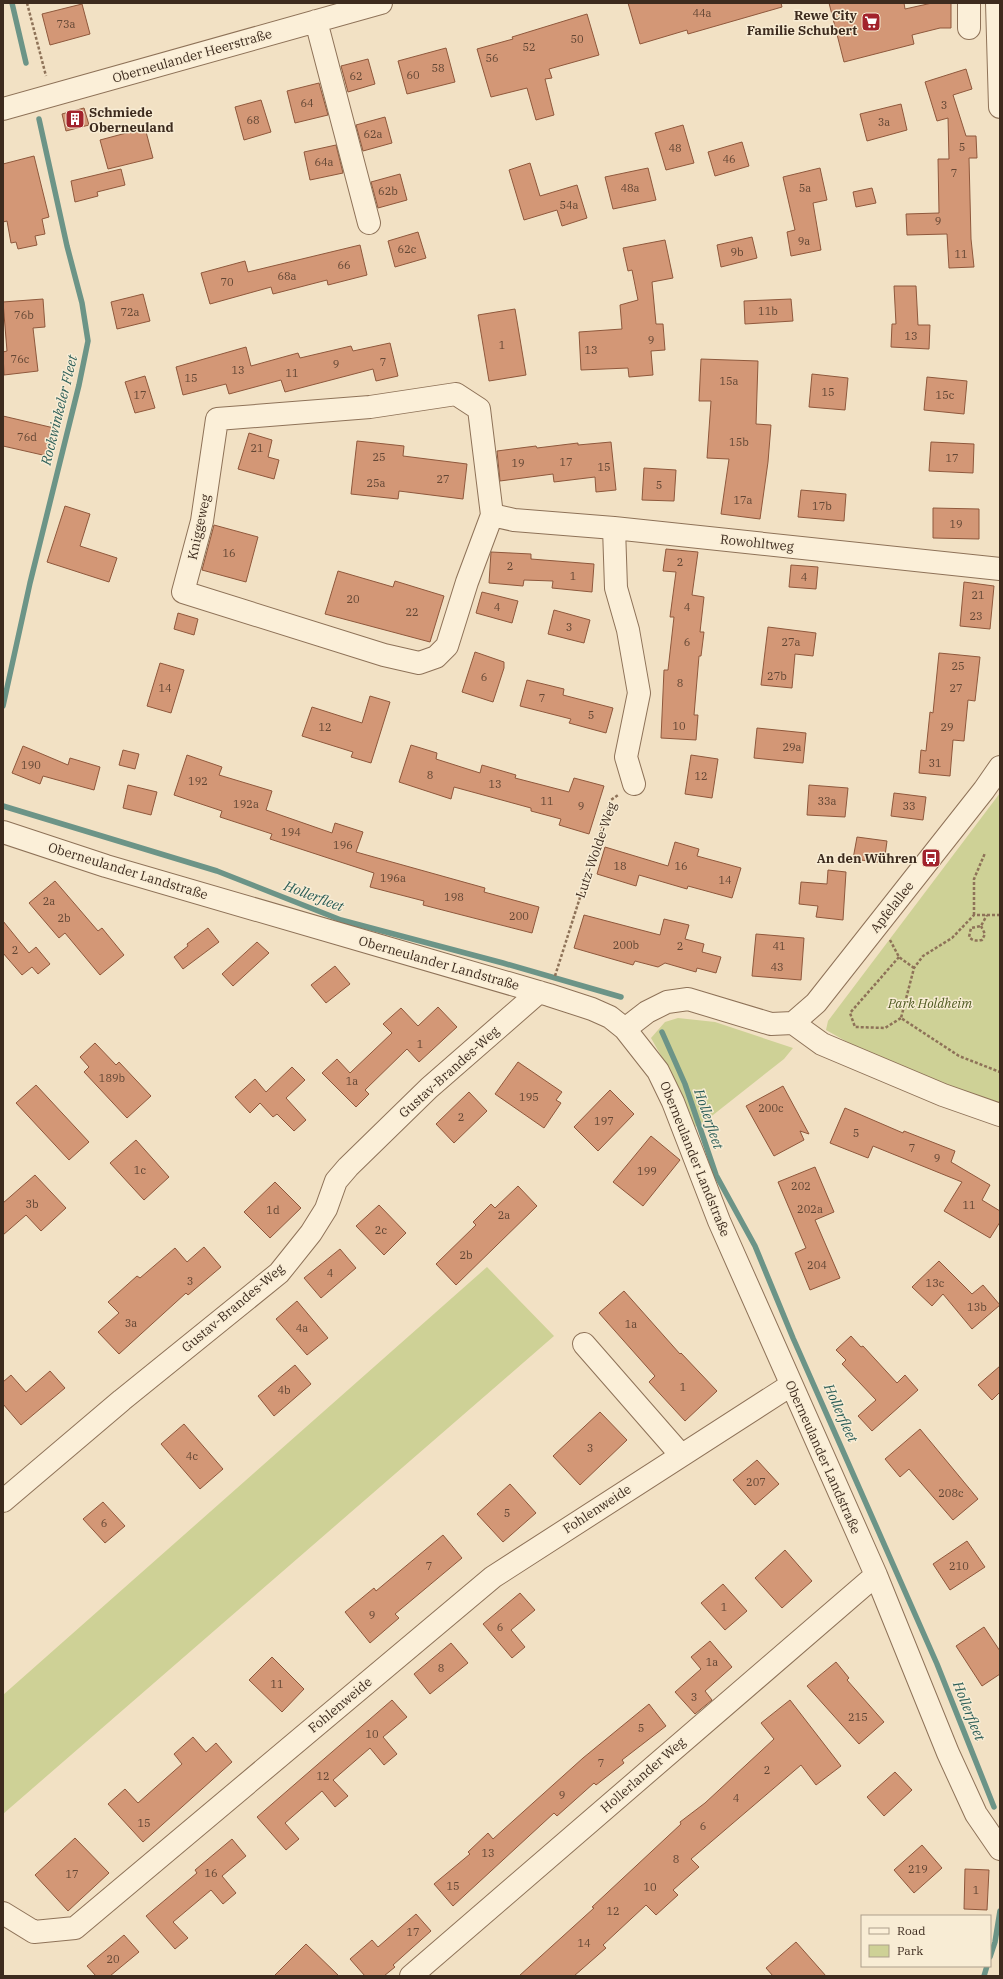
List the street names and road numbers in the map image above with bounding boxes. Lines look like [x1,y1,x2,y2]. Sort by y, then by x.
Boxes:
street label: Oberneulander Heerstraße [110,25,274,87]
street label: Kniggeweg [184,493,214,561]
street label: Rowohltweg [719,531,795,555]
street label: Lutz-Wolde-Weg [572,800,620,900]
street label: Oberneulander Landstraße [46,839,210,903]
street label: Apfelallee [867,878,917,936]
street label: Oberneulander Landstraße [357,932,521,994]
street label: Gustav-Brandes-Weg [395,1023,503,1121]
street label: Oberneulander Landstraße [656,1079,734,1239]
street label: Gustav-Brandes-Weg [178,1260,288,1356]
street label: Oberneulander Landstraße [781,1378,865,1536]
street label: Fohlenweide [560,1481,634,1537]
street label: Fohlenweide [305,1673,375,1737]
street label: Hollerlander Weg [597,1733,689,1817]

